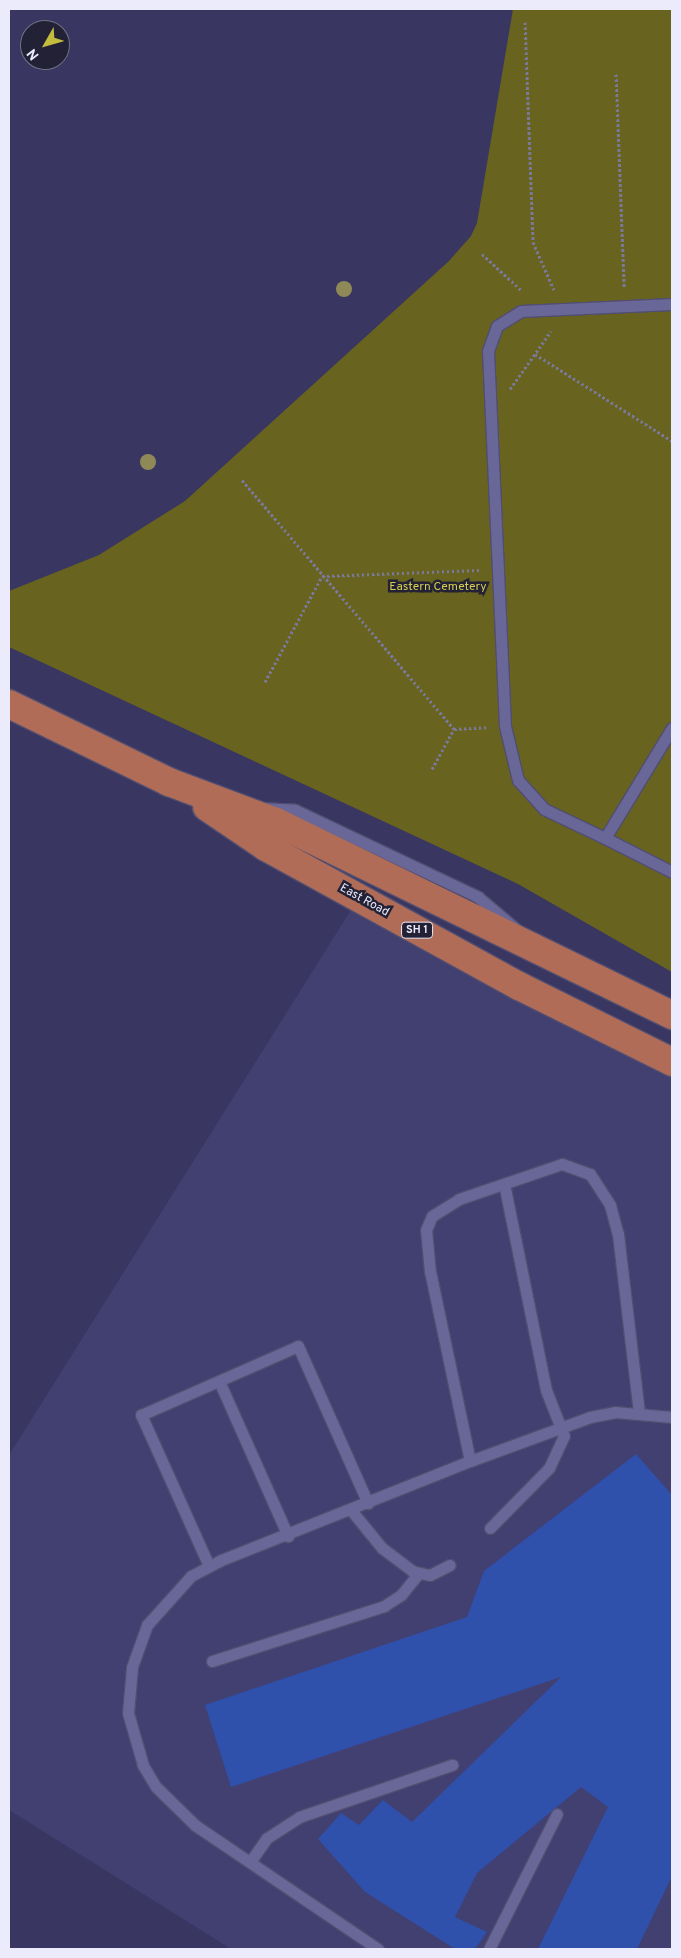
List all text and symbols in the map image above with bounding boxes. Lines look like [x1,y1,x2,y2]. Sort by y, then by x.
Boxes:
north arrow [20,20,70,70]
text: N [24,45,43,63]
park label: Eastern Cemetery [389,581,487,595]
street label: East Road [337,882,391,920]
road number: SH 1 [401,922,433,938]

